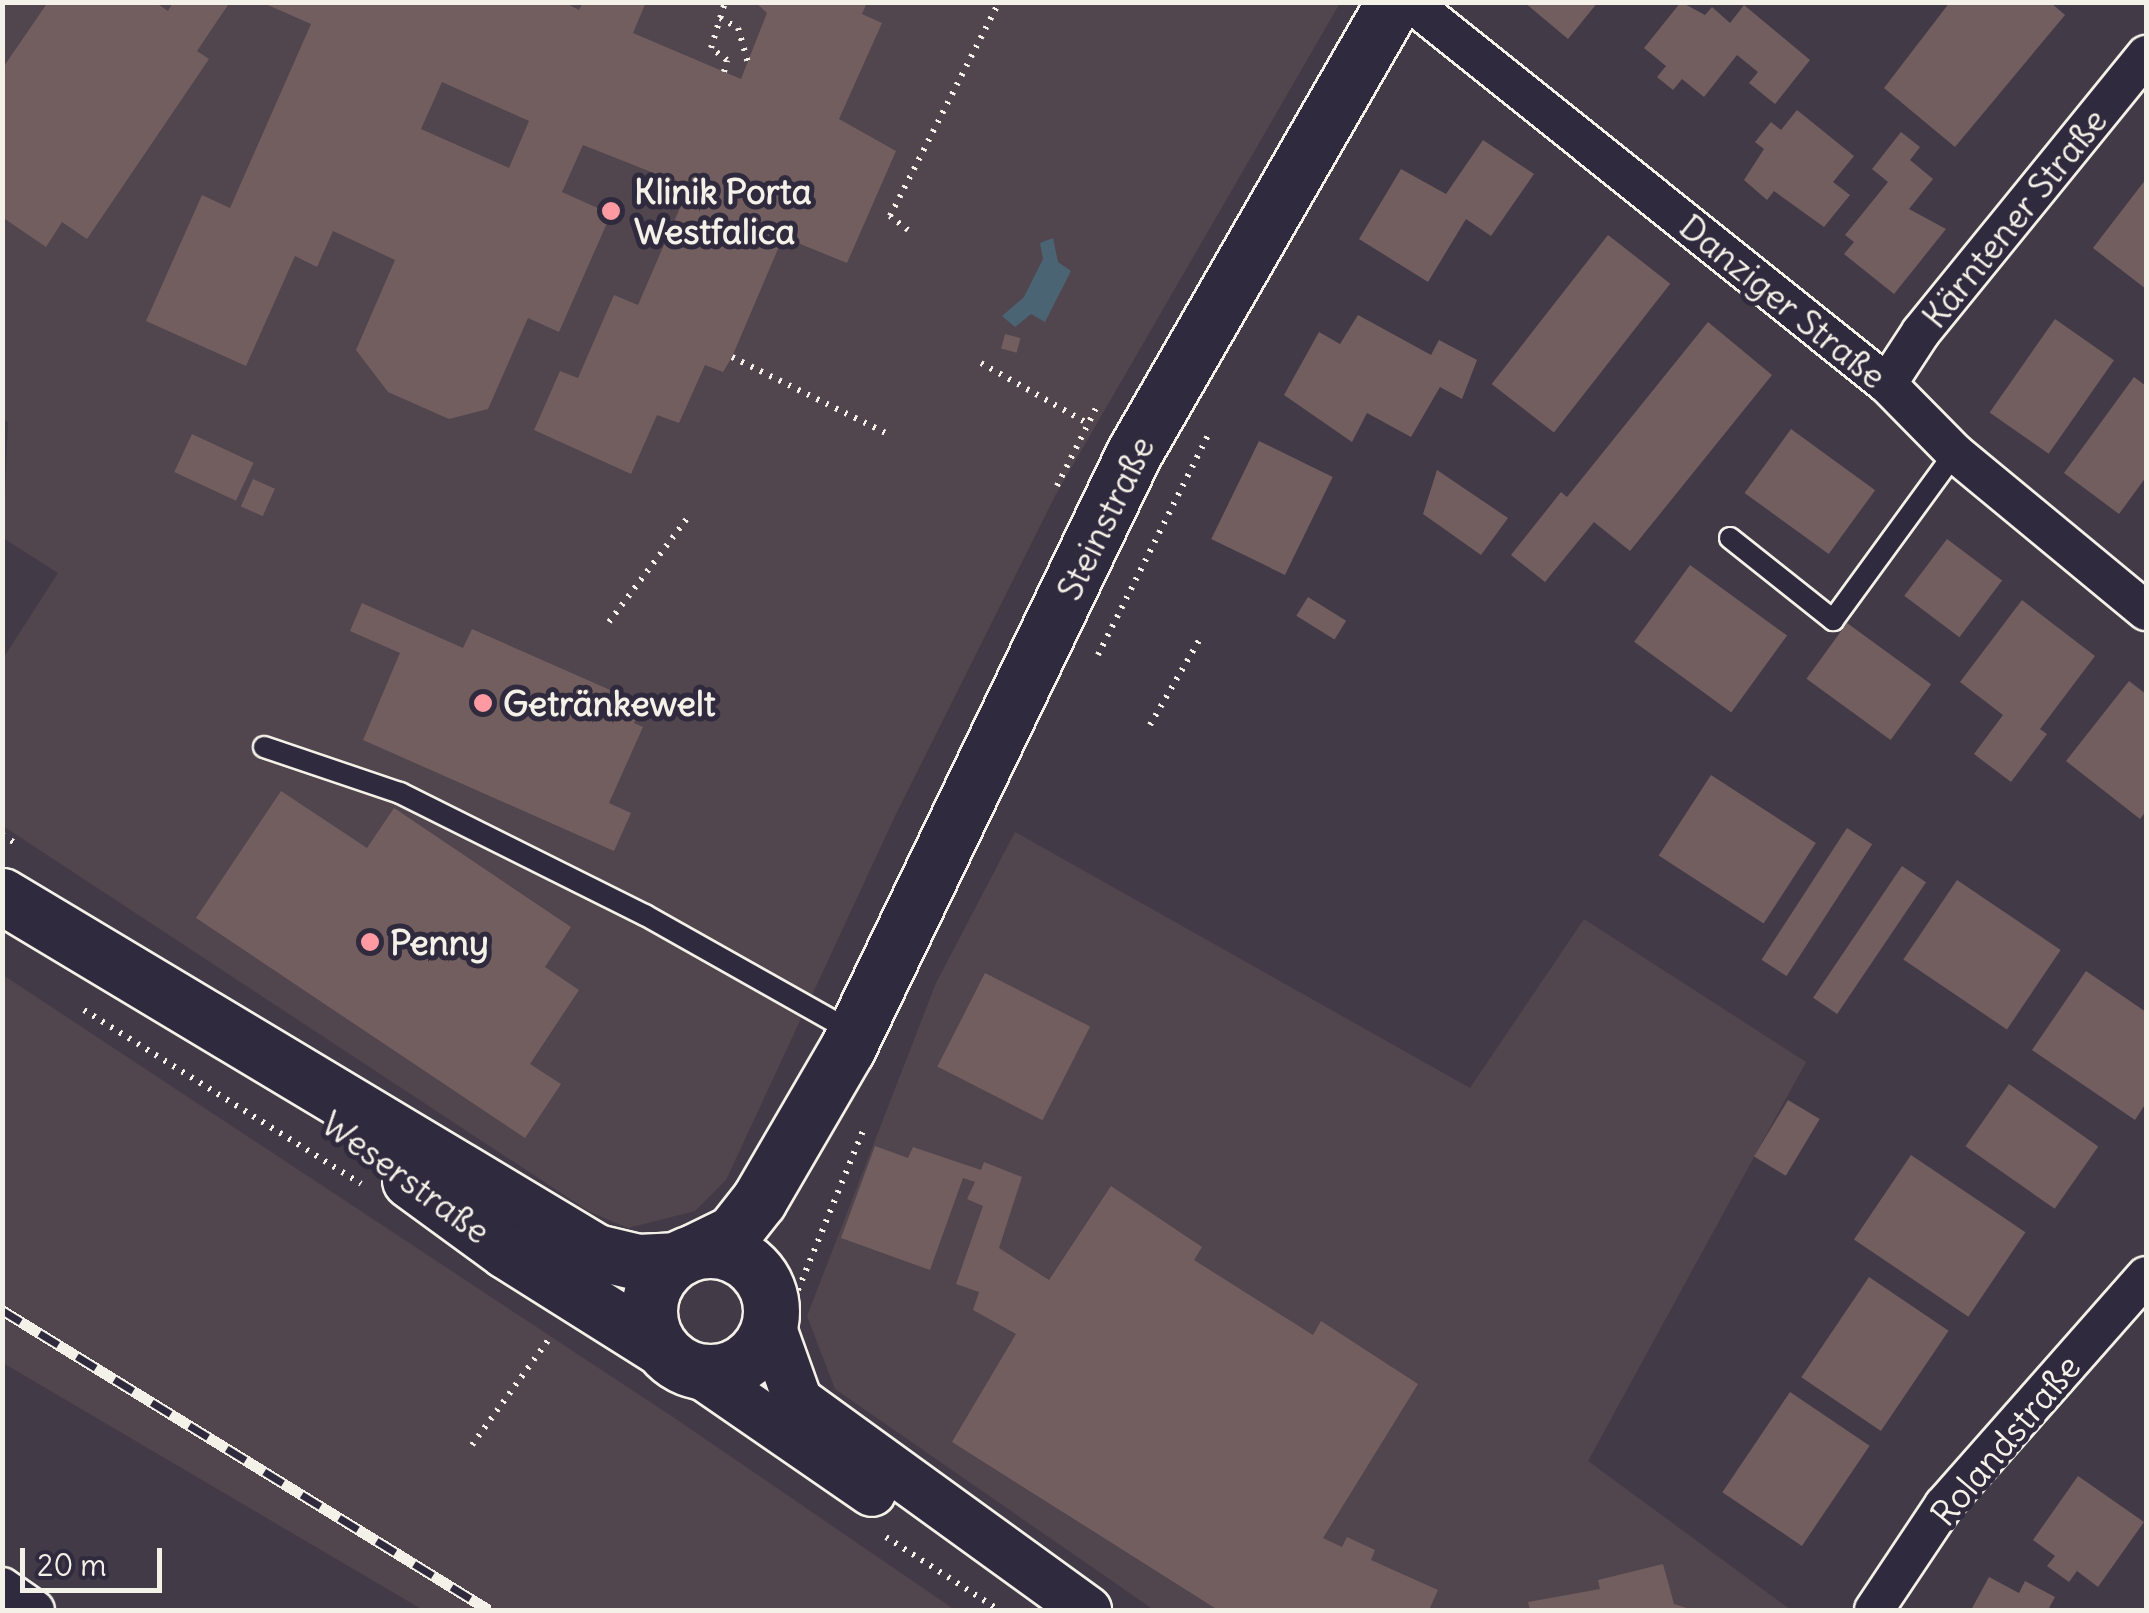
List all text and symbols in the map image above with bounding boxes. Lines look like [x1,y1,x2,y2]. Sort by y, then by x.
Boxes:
street label: Kärntener Straße [1913,100,2115,336]
place label: Klinik Porta Westfalica [634,170,812,252]
marker: Klinik Porta Westfalica [598,198,624,224]
street label: Danziger Straße [1671,205,1895,397]
street label: Steinstraße [1047,429,1163,607]
place label: Getränkewelt [503,682,716,724]
marker: Getränkewelt [472,692,494,714]
place label: Penny [390,921,489,963]
marker: Penny [359,931,381,953]
street label: Weserstraße [314,1102,498,1252]
street label: Rolandstraße [1921,1346,2089,1534]
scale bar [25,1528,168,1590]
text: 20 m [37,1546,107,1584]

